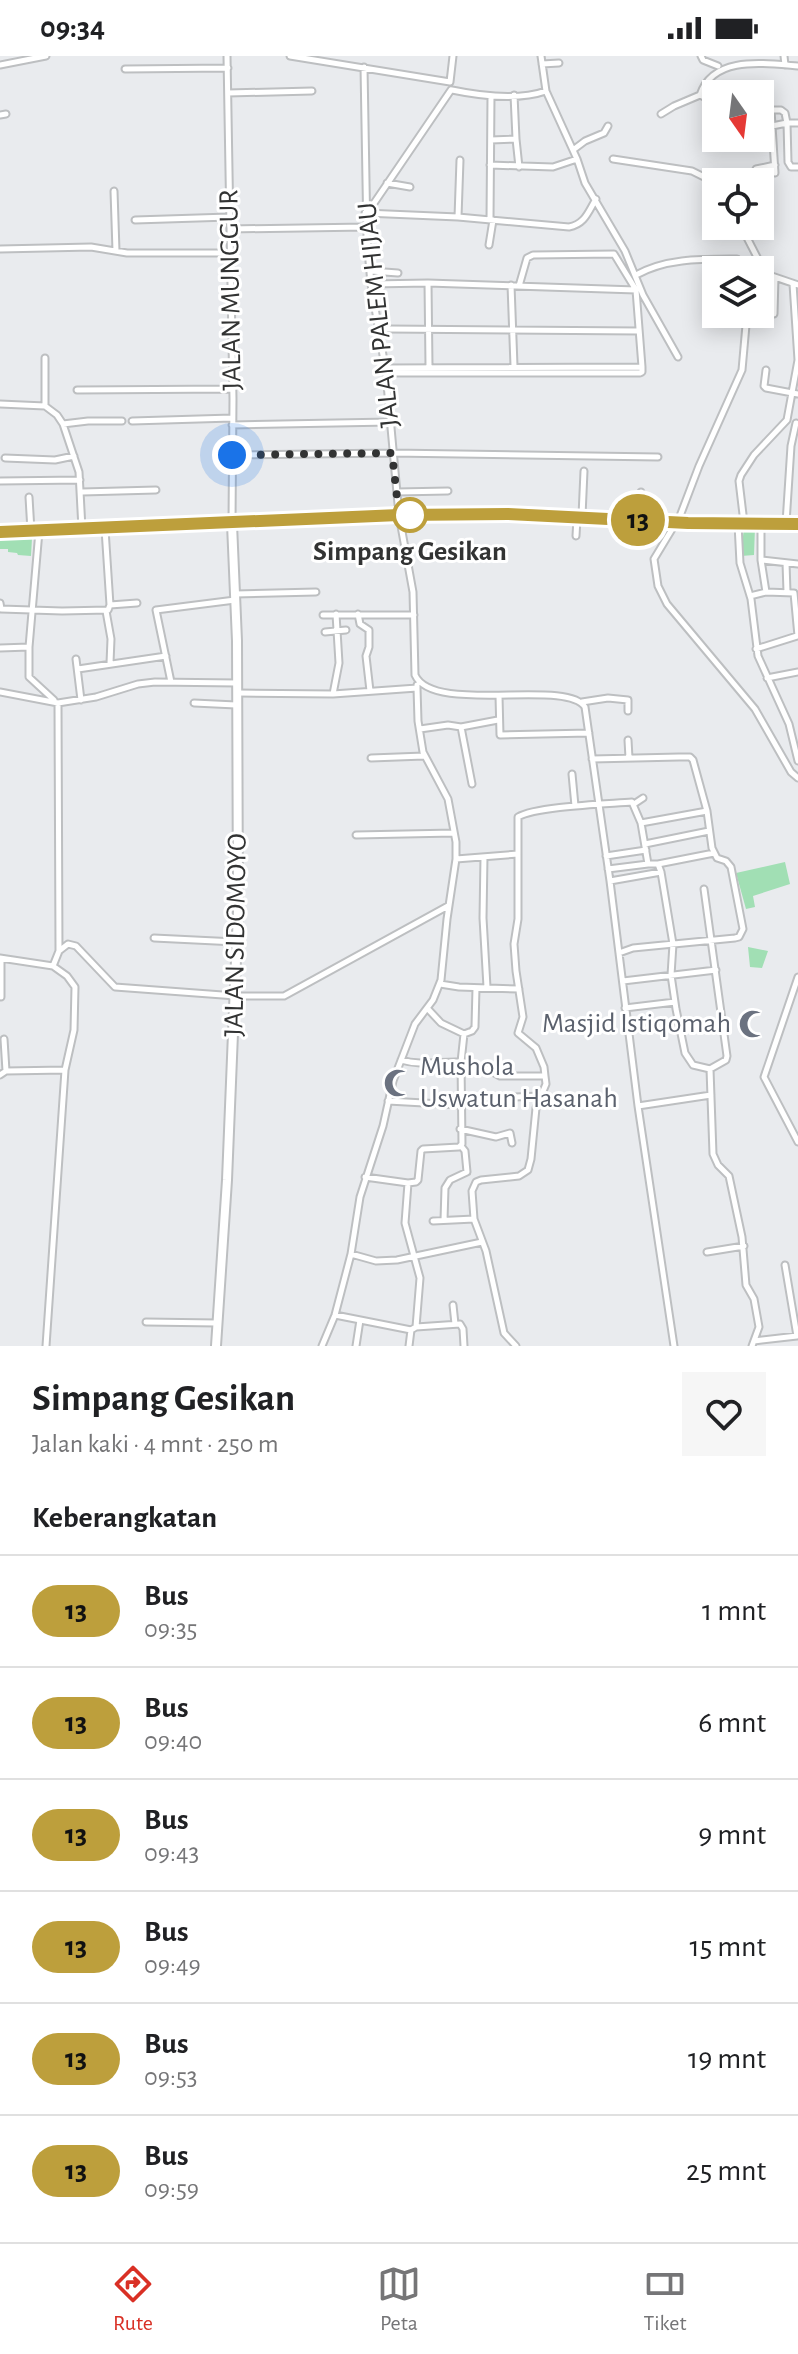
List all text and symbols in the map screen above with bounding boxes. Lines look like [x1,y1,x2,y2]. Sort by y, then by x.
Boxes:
text: 09:34 [40,13,105,43]
north arrow [702,80,774,152]
map controls [702,80,774,328]
button: locate [702,168,774,240]
street label: JALAN MUNGGUR [215,189,247,391]
street label: JALAN PALEM HIJAU [353,201,405,429]
button: layers [702,256,774,328]
your location [212,435,252,475]
line badge: 13 [602,494,674,546]
marker: Simpang Gesikan [393,498,427,532]
text: 13 [627,506,649,534]
place label: Simpang Gesikan [313,538,507,566]
street label: JALAN SIDOMOYO [220,833,252,1037]
mosque icon: Masjid Istiqomah [738,1009,768,1039]
place label: Masjid Istiqomah [542,1010,731,1038]
place label: Mushola Uswatun Hasanah [420,1053,618,1113]
mosque icon: Mushola Uswatun Hasanah [383,1068,413,1098]
button: heart [682,1372,766,1456]
text: Simpang Gesikan [32,1380,295,1418]
text: Jalan kaki · 4 mnt · 250 m [32,1431,279,1457]
text: Keberangkatan [32,1503,217,1533]
text: Bus [144,1581,189,1611]
text: 1 mnt [702,1596,766,1626]
text: 13 [65,1597,87,1625]
text: 09:35 [144,1616,197,1642]
text: Bus [144,1693,189,1723]
text: 6 mnt [698,1708,766,1738]
text: 13 [65,1709,87,1737]
text: 09:40 [144,1728,202,1754]
text: Bus [144,1805,189,1835]
text: 9 mnt [698,1820,766,1850]
text: 13 [65,1821,87,1849]
text: 09:43 [144,1840,199,1866]
text: Bus [144,1917,189,1947]
text: 15 mnt [689,1932,766,1962]
text: 13 [65,1933,87,1961]
text: 09:49 [144,1952,201,1978]
text: Bus [144,2029,189,2059]
text: 19 mnt [688,2044,766,2074]
text: 13 [65,2045,87,2073]
text: 09:53 [144,2064,197,2090]
text: Bus [144,2141,189,2171]
text: 25 mnt [686,2156,766,2186]
text: 13 [65,2157,87,2185]
text: 09:59 [144,2176,199,2202]
tab: Rute [111,2262,155,2336]
tab: Peta [377,2262,421,2336]
tab: Tiket [643,2262,687,2336]

